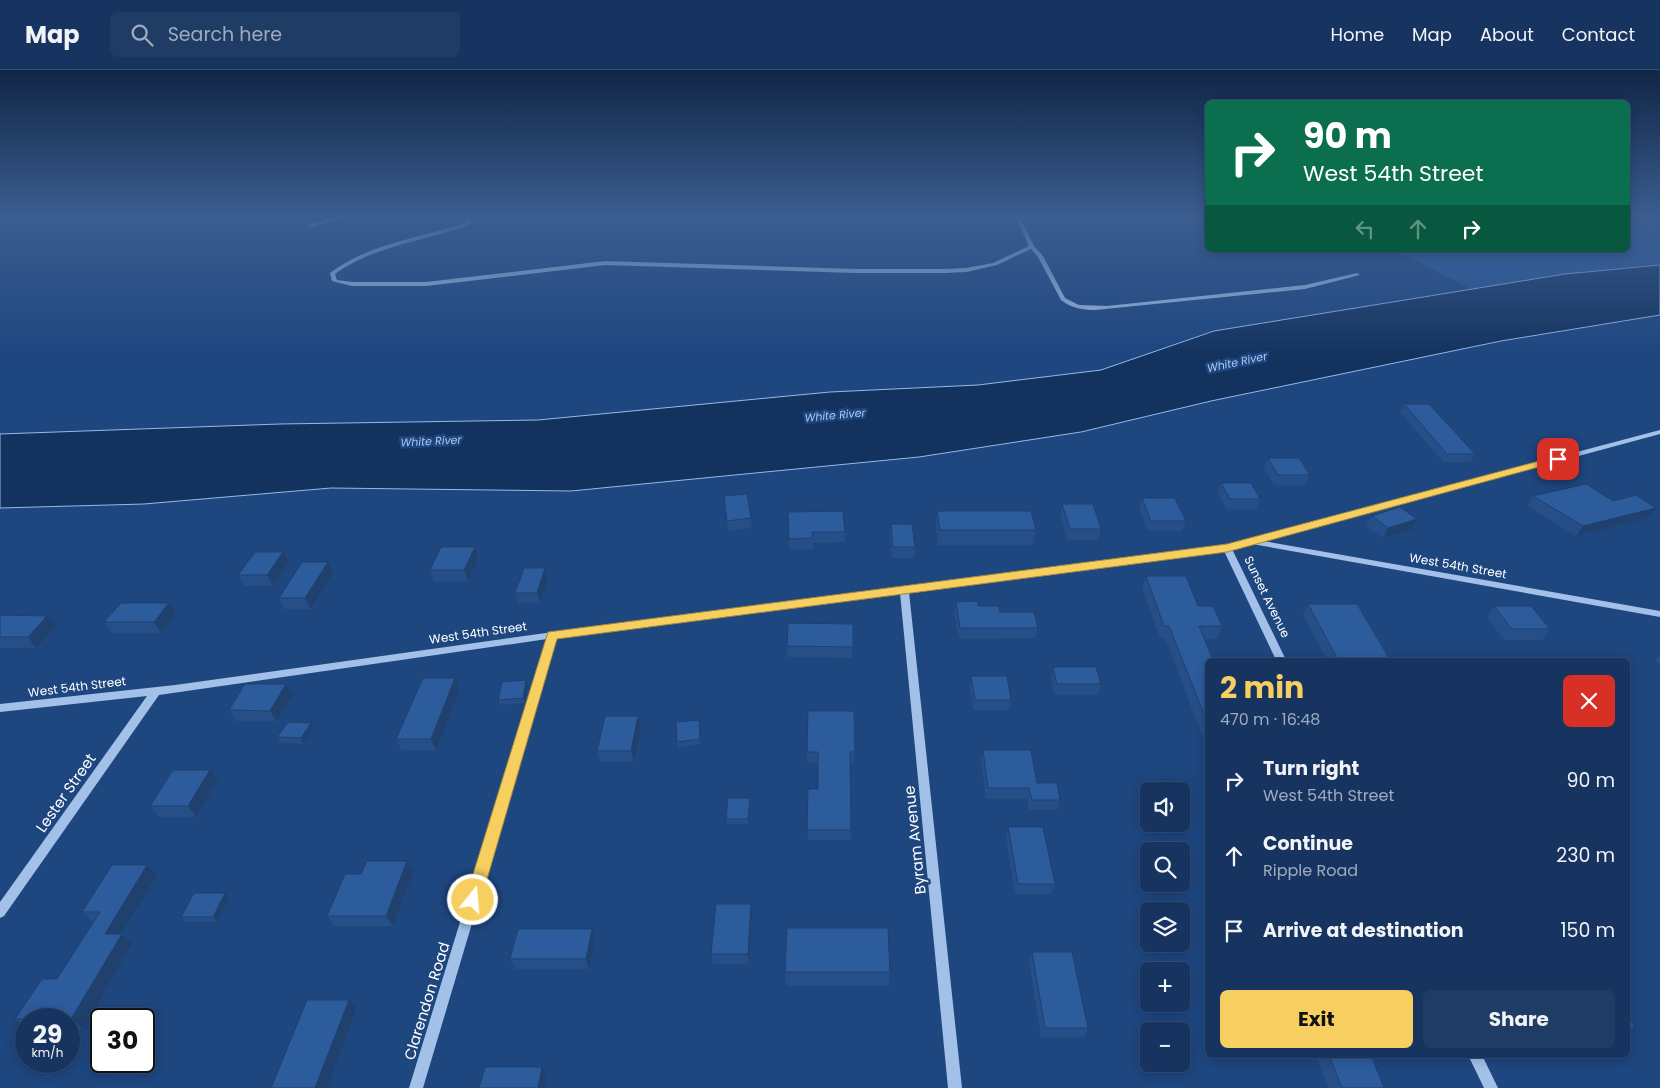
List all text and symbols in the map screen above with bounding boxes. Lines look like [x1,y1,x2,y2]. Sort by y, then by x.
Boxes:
search box [110,12,460,57]
text: Map [25,18,80,51]
icon: search [128,21,156,49]
text: Search here [168,21,282,48]
text: Home [1330,22,1384,47]
text: Map [1412,22,1452,47]
text: About [1480,22,1534,47]
text: Contact [1562,22,1635,47]
text: 90 m [1303,111,1392,160]
icon: right [1220,120,1285,185]
text: West 54th Street [1303,158,1484,189]
icon: left [1351,215,1379,243]
icon: ahead [1404,215,1432,243]
icon: right [1457,215,1485,243]
water label: White River [1205,348,1269,376]
water label: White River [804,404,867,426]
water label: White River [400,431,463,451]
pin [1537,438,1579,480]
icon: arrive [1544,445,1572,473]
street label: West 54th Street [1408,549,1508,582]
street label: Sunset Avenue [1240,553,1295,640]
street label: West 54th Street [428,617,528,648]
text: 2 min [1220,666,1304,709]
street label: West 54th Street [27,672,127,701]
button: close [1563,675,1615,727]
text: 470 m · 16:48 [1220,708,1320,731]
street label: Lester Street [31,749,101,836]
text: Turn right [1263,755,1359,782]
icon: right [1220,767,1248,795]
text: 90 m [1566,767,1615,794]
map controls [1140,782,1190,1072]
button: sound [1140,782,1190,832]
text: West 54th Street [1263,784,1394,807]
street label: Byram Avenue [898,785,931,895]
text: Continue [1263,830,1353,857]
button: search [1140,842,1190,892]
icon: ahead [1220,842,1248,870]
text: 230 m [1556,842,1615,869]
text: Ripple Road [1263,859,1358,882]
position arrow [446,873,498,925]
button: layers [1140,902,1190,952]
icon: arrive [1220,917,1248,945]
text: Arrive at destination [1263,917,1464,944]
text: 150 m [1560,917,1615,944]
street label: Clarendon Road [399,939,454,1062]
button: + [1140,962,1190,1012]
button: Exit [1220,990,1413,1048]
button: Share [1423,990,1615,1048]
speed limit sign: 30 [90,1008,155,1073]
text: 29 [33,1017,62,1052]
button: − [1140,1022,1190,1072]
text: km/h [32,1044,63,1061]

